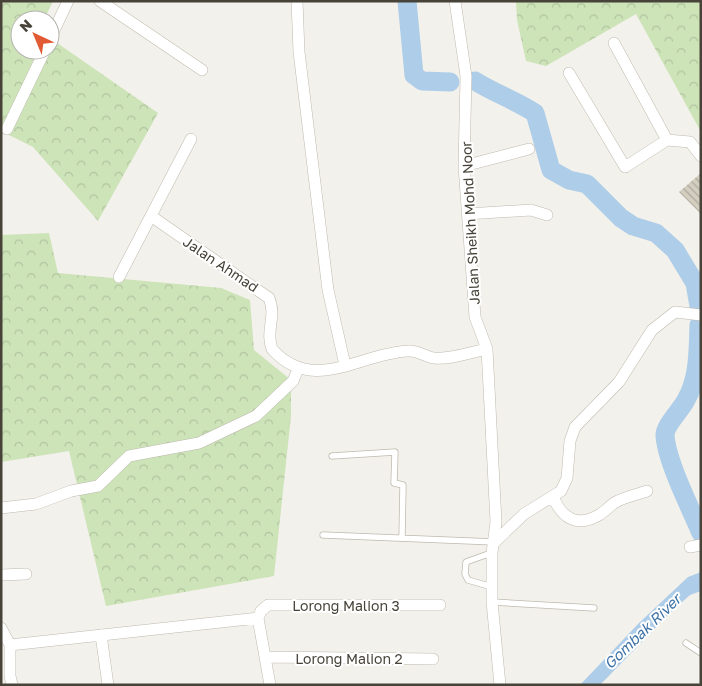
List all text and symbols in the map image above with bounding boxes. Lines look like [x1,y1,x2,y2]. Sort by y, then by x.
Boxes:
north arrow [10,10,60,60]
text: N [16,15,35,35]
street label: Jalan Sheikh Mohd Noor [457,140,483,305]
street label: Jalan Ahmad [180,233,262,295]
water label: Gombak River [600,588,686,672]
street label: Lorong Malion 3 [292,597,400,614]
street label: Lorong Malion 2 [295,650,403,667]

